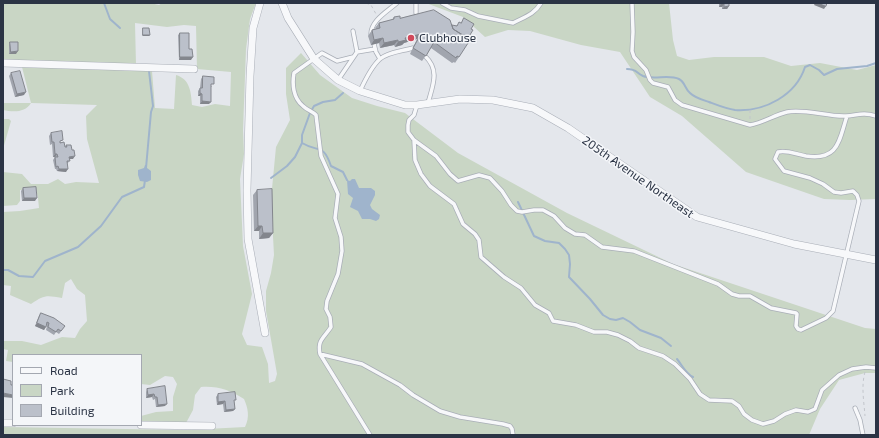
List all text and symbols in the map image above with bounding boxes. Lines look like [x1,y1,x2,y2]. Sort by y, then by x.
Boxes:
place label: Clubhouse [419,31,476,45]
marker: Clubhouse [406,33,416,43]
street label: 205th Avenue Northeast [579,133,697,221]
legend [12,354,142,426]
text: Road [50,363,78,377]
text: Park [50,383,75,397]
text: Building [50,403,94,417]

